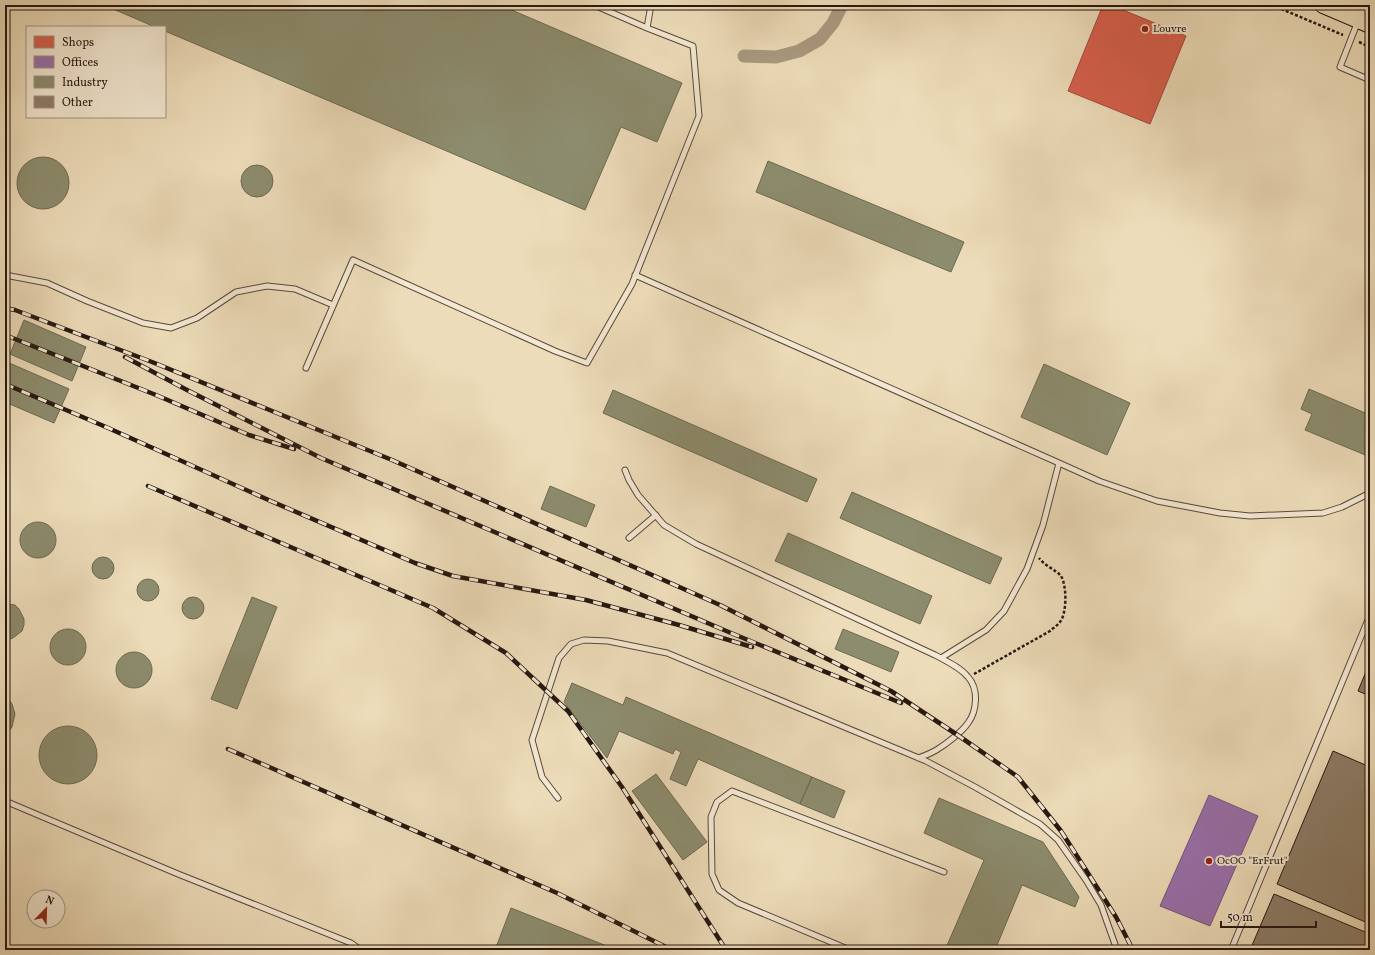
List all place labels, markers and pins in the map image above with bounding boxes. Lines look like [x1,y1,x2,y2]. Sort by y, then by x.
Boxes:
place label: Louvre [1153,22,1187,37]
marker: Louvre [1140,24,1150,34]
place label: ОсОО "ErFrut" [1217,854,1288,869]
marker: ОсОО "ErFrut" [1204,856,1214,866]

